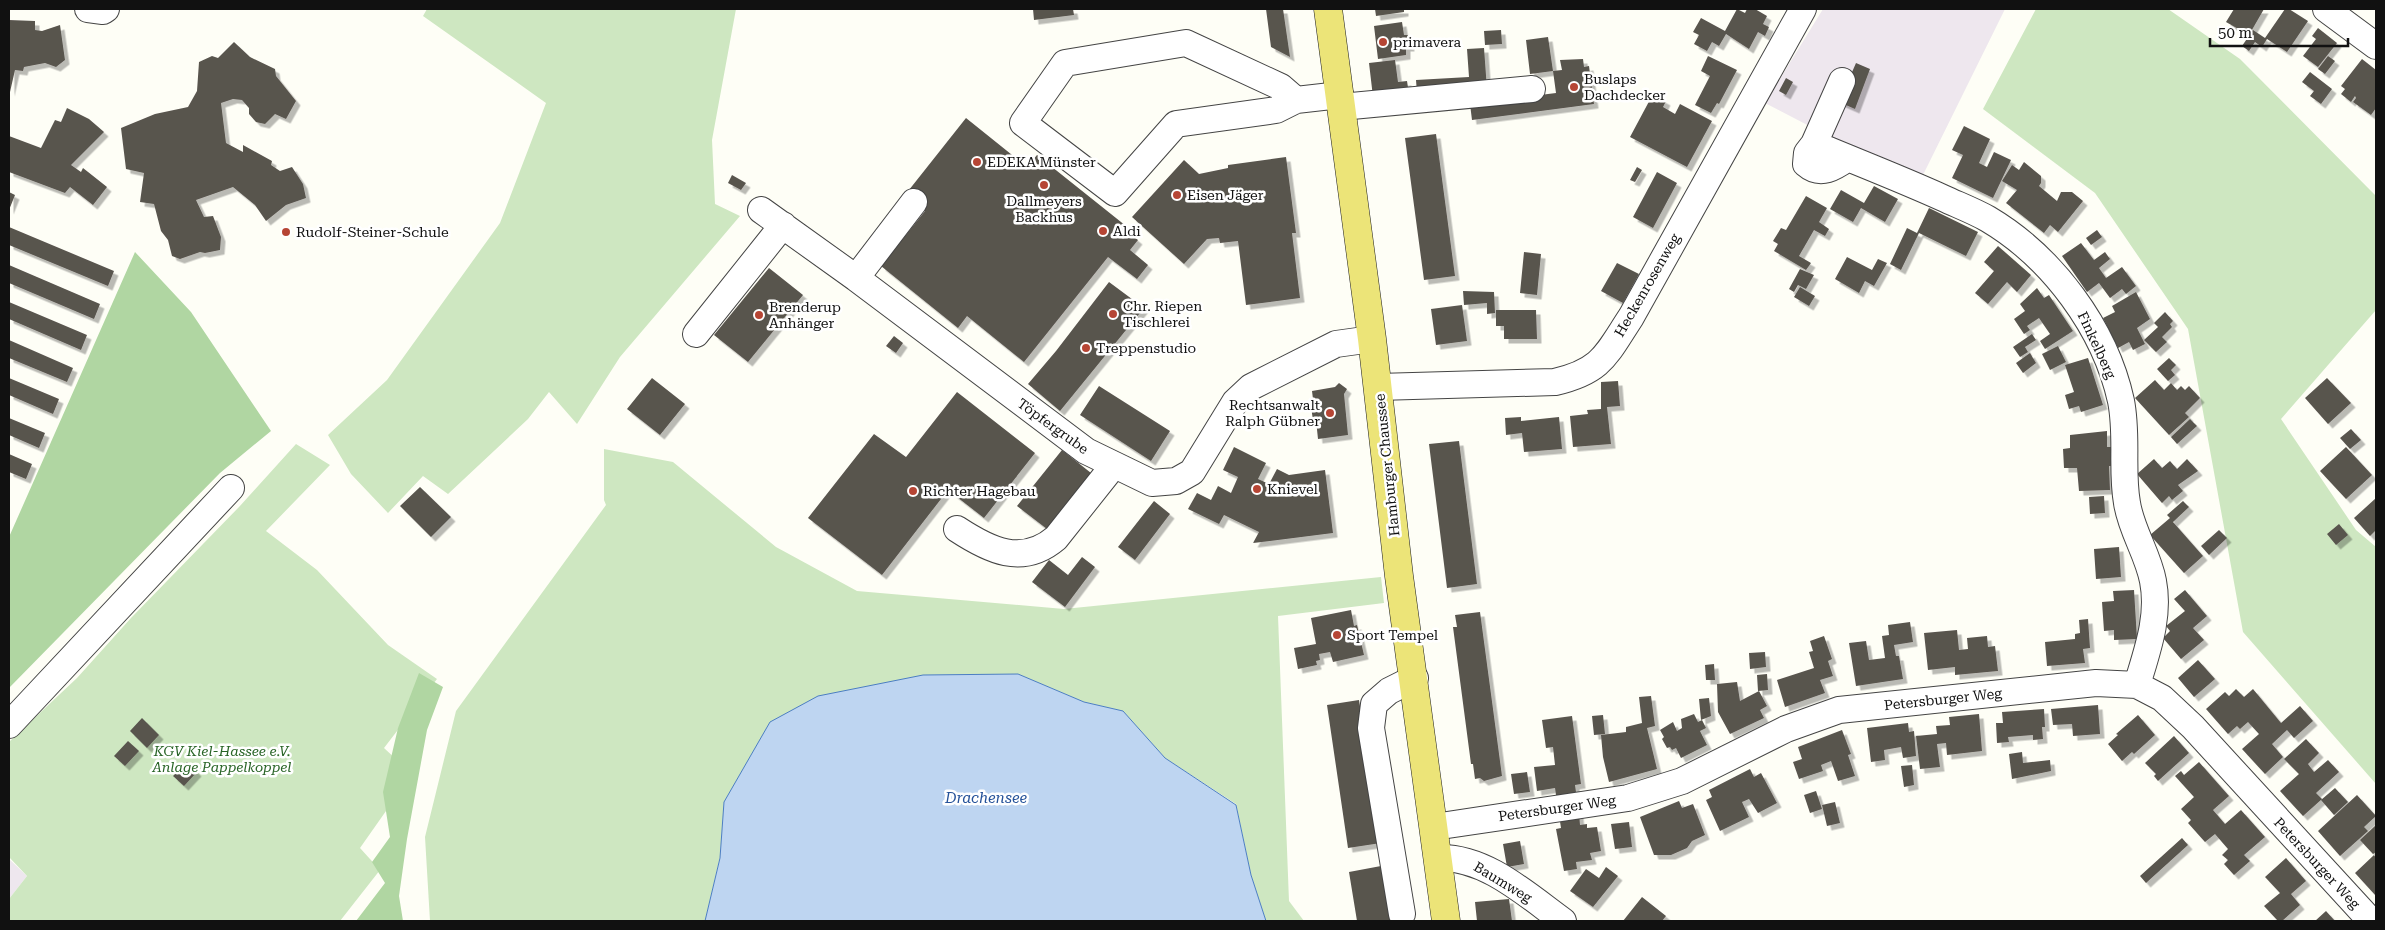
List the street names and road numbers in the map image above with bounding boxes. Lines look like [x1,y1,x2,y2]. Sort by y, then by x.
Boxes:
street label: Heckenrosenweg [1611,231,1683,339]
street label: Finkelberg [2074,309,2120,381]
street label: Hamburger Chaussee [1372,392,1402,537]
street label: Töpfergrube [1014,395,1092,457]
street label: Petersburger Weg [1883,685,2003,713]
street label: Petersburger Weg [1497,792,1617,824]
street label: Petersburger Weg [2271,814,2363,912]
street label: Baumweg [1471,858,1535,906]

